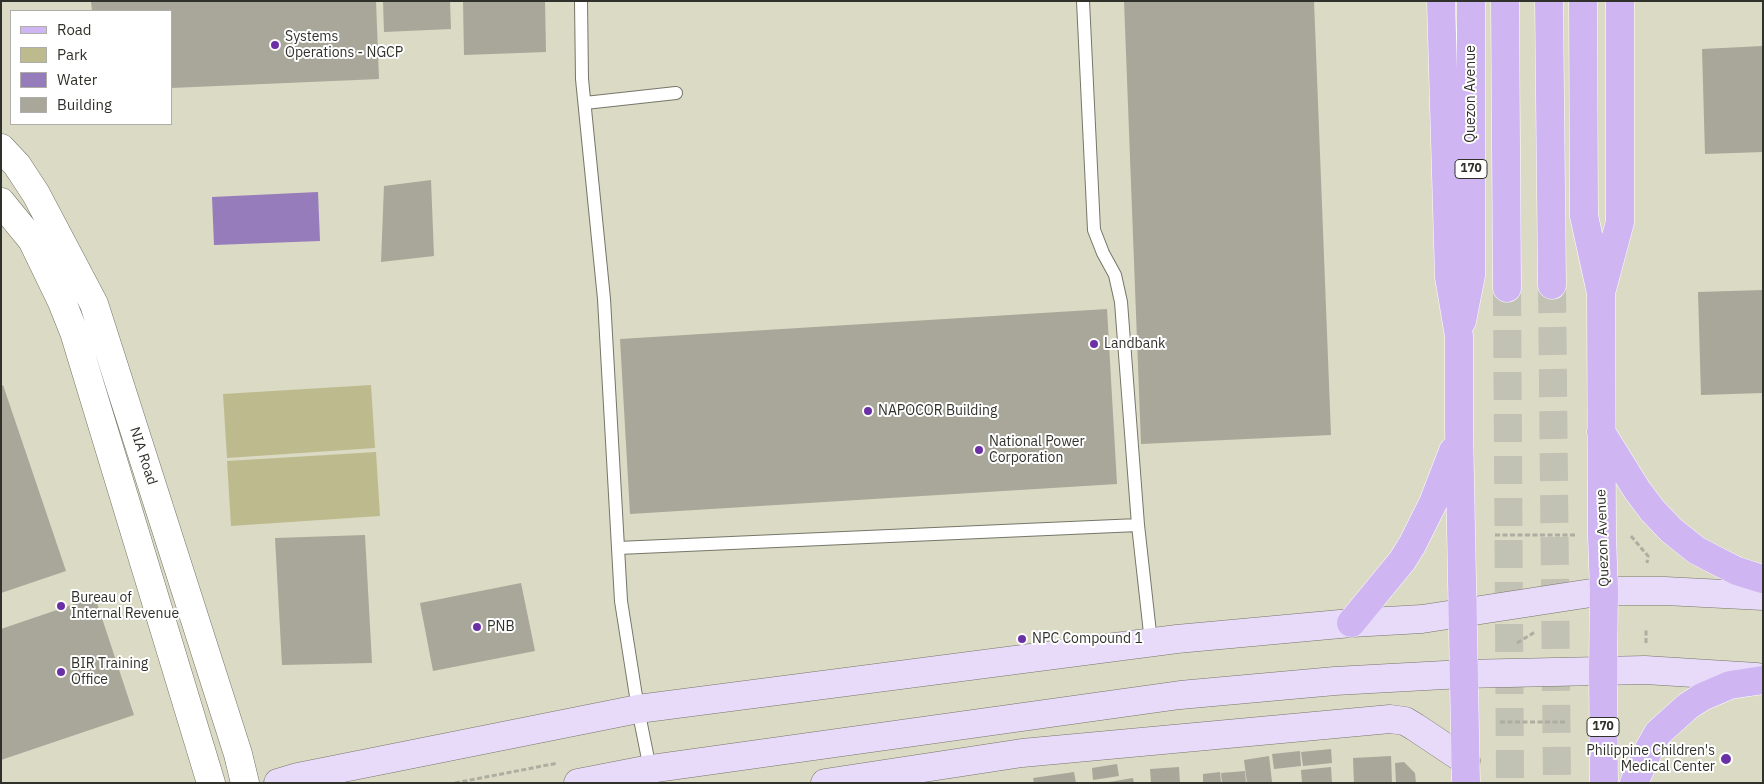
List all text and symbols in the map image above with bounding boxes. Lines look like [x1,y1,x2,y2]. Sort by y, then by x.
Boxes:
legend [10,10,172,125]
text: Road [57,20,92,39]
place label: Systems Operations - NGCP [285,29,403,62]
marker: Systems Operations - NGCP [269,39,281,51]
text: Park [57,45,87,64]
street label: Quezon Avenue [1463,45,1479,143]
text: Water [57,70,97,89]
text: Building [57,95,112,114]
road number: 170 [1455,160,1487,178]
place label: Landbank [1104,336,1165,352]
marker: Landbank [1088,338,1100,350]
place label: NAPOCOR Building [878,403,997,419]
marker: NAPOCOR Building [862,405,874,417]
street label: NIA Road [126,425,160,487]
place label: National Power Corporation [989,434,1085,467]
marker: National Power Corporation [973,444,985,456]
street label: Quezon Avenue [1593,489,1613,587]
place label: Bureau of Internal Revenue [71,590,179,622]
marker: Bureau of Internal Revenue [55,600,67,612]
place label: PNB [487,619,515,635]
marker: PNB [471,621,483,633]
place label: NPC Compound 1 [1032,631,1143,647]
marker: NPC Compound 1 [1016,633,1028,645]
place label: BIR Training Office [71,656,148,689]
marker: BIR Training Office [55,666,67,678]
road number: 170 [1587,718,1619,736]
place label: Philippine Children's Medical Center [1586,743,1715,776]
marker: Philippine Children's Medical Center [1719,752,1733,766]

